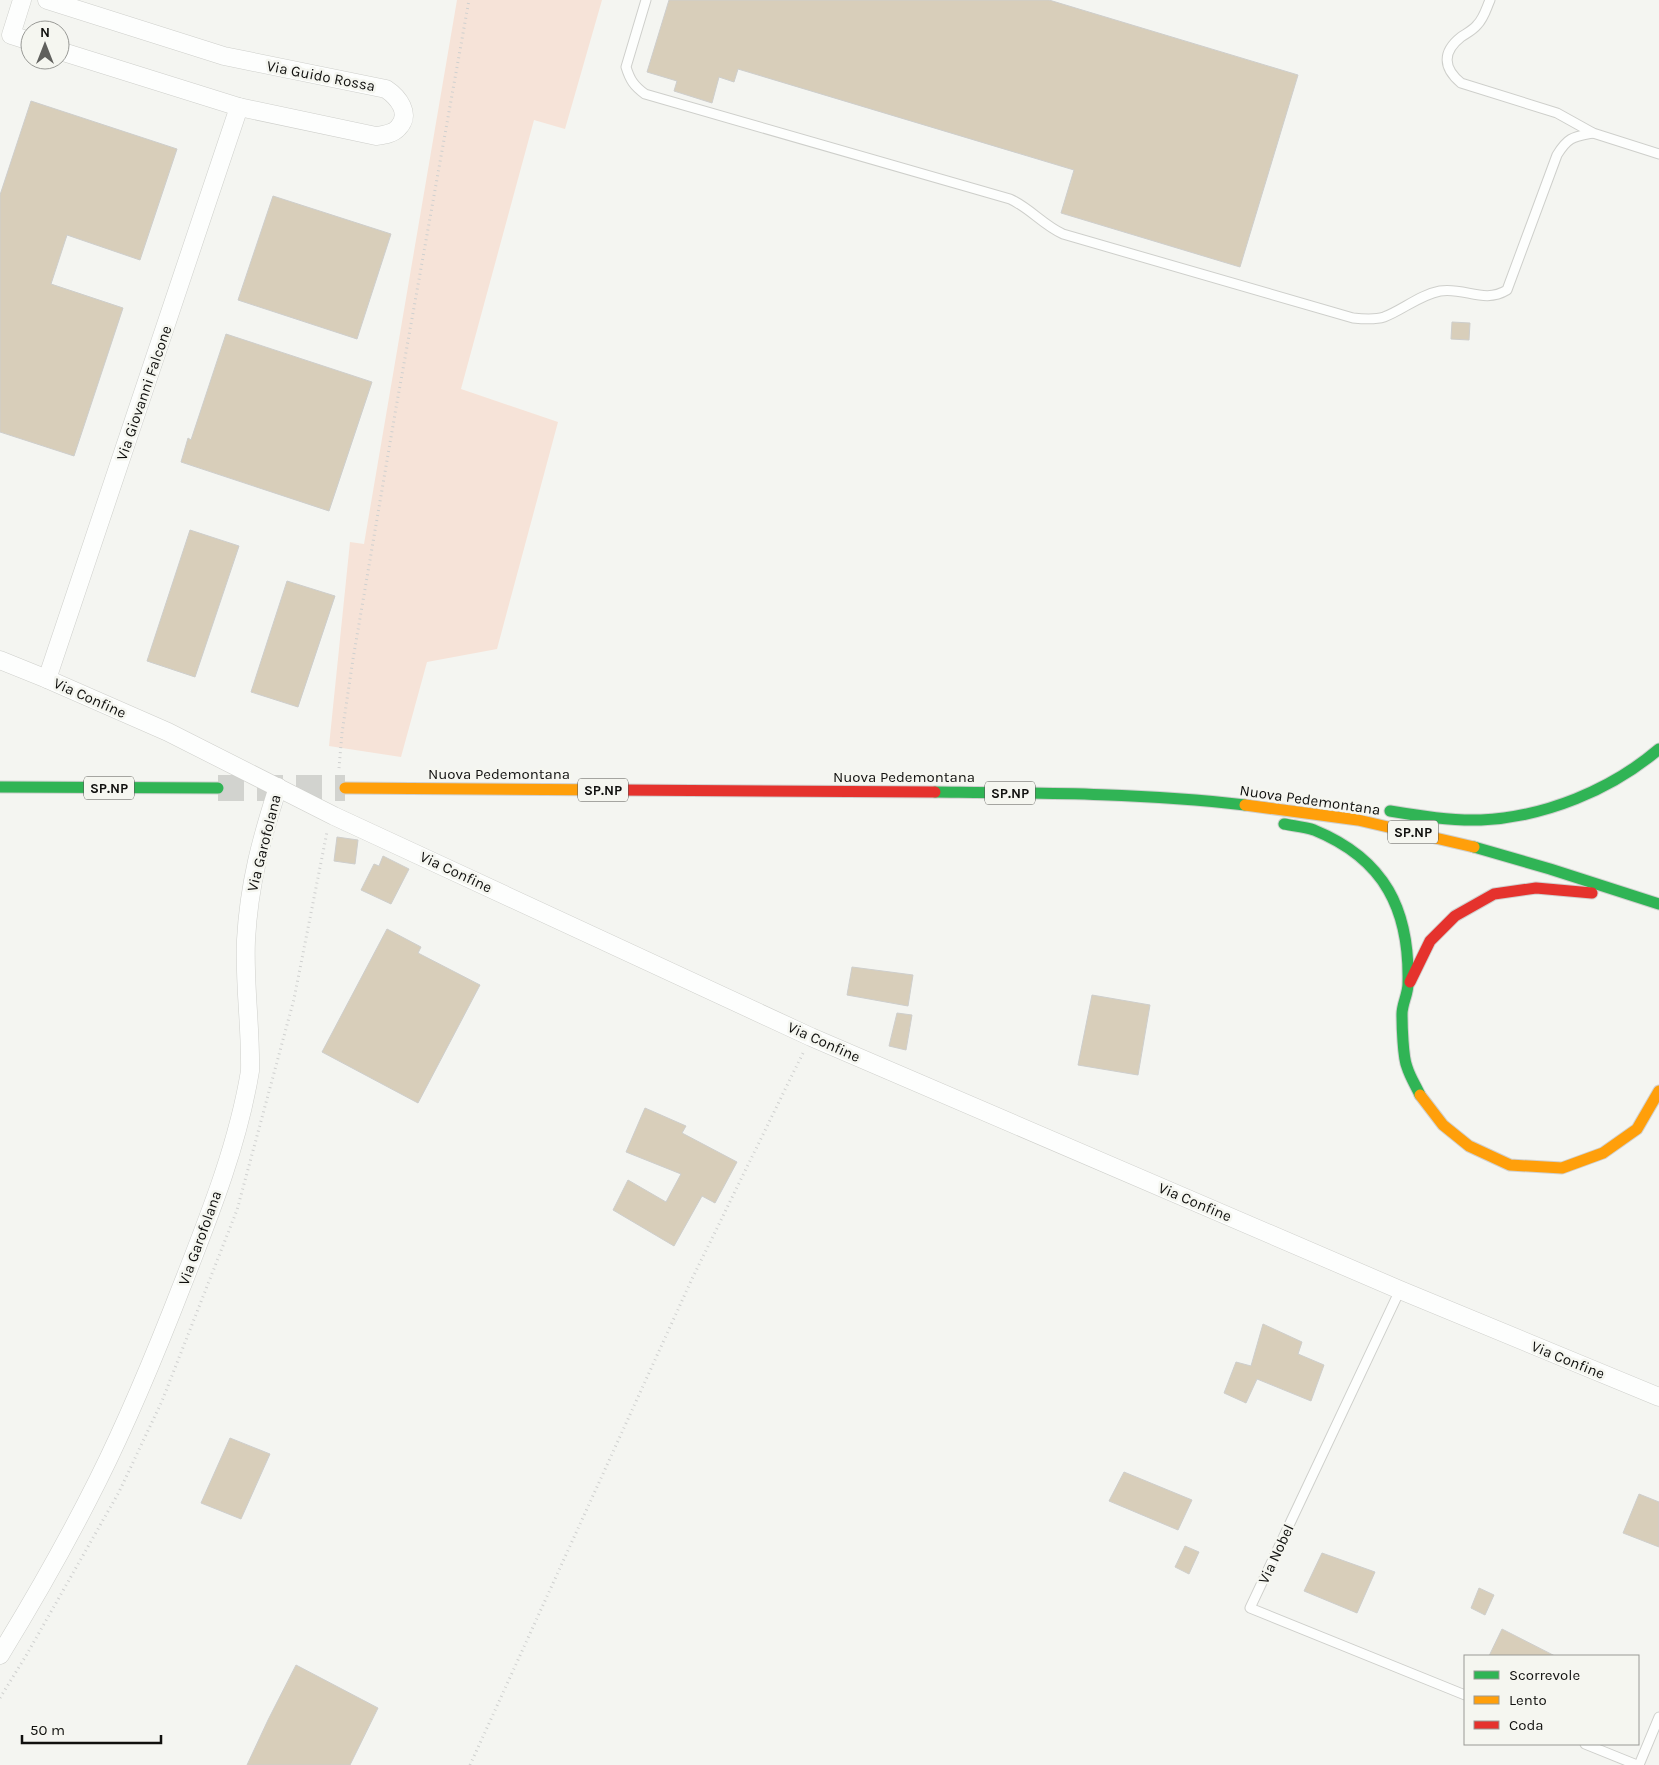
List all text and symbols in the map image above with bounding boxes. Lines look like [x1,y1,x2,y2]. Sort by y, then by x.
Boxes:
north arrow [20,20,70,70]
text: N [40,24,50,41]
street label: Via Guido Rossa [265,57,377,95]
street label: Via Giovanni Falcone [112,323,176,463]
street label: Via Confine [51,674,129,722]
street label: Nuova Pedemontana [428,765,570,783]
street label: Nuova Pedemontana [833,768,975,786]
road number: SP.NP [84,776,134,800]
road number: SP.NP [578,778,628,802]
road number: SP.NP [985,781,1035,804]
street label: Nuova Pedemontana [1238,781,1382,819]
street label: Via Garofolana [243,793,285,893]
road number: SP.NP [1388,820,1438,844]
street label: Via Confine [417,847,495,897]
street label: Via Confine [785,1018,863,1066]
street label: Via Confine [1156,1179,1234,1225]
street label: Via Garofolana [175,1188,225,1288]
street label: Via Confine [1529,1337,1607,1383]
street label: Via Nobel [1254,1521,1298,1587]
legend [1464,1655,1639,1745]
text: Scorrevole [1509,1666,1580,1684]
text: Lento [1509,1691,1547,1709]
scale bar [22,1712,161,1744]
text: Coda [1509,1716,1544,1734]
text: 50 m [30,1721,65,1739]

